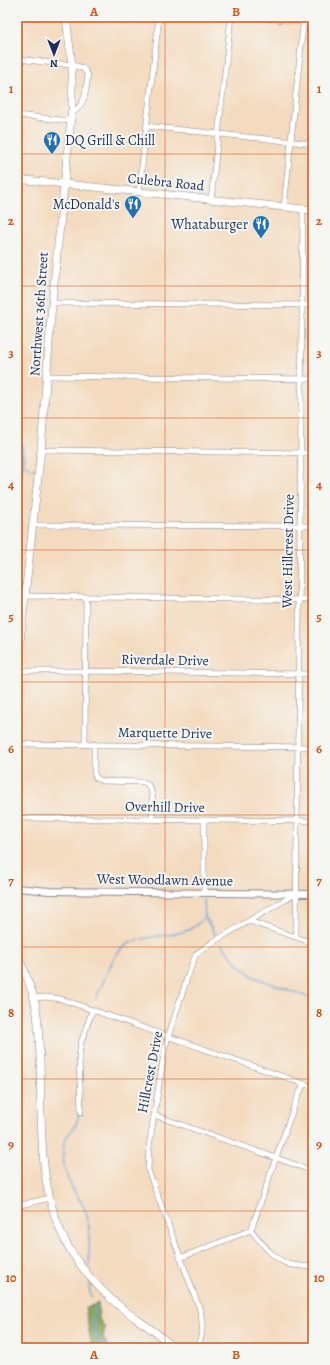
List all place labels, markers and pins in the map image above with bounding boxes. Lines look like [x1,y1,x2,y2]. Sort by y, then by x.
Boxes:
restaurant icon: DQ Grill & Chill [42,130,62,155]
place label: DQ Grill & Chill [65,131,156,150]
restaurant icon: McDonald's [123,194,143,219]
place label: McDonald's [53,195,120,214]
restaurant icon: Whataburger [251,214,271,239]
place label: Whataburger [170,215,249,234]

